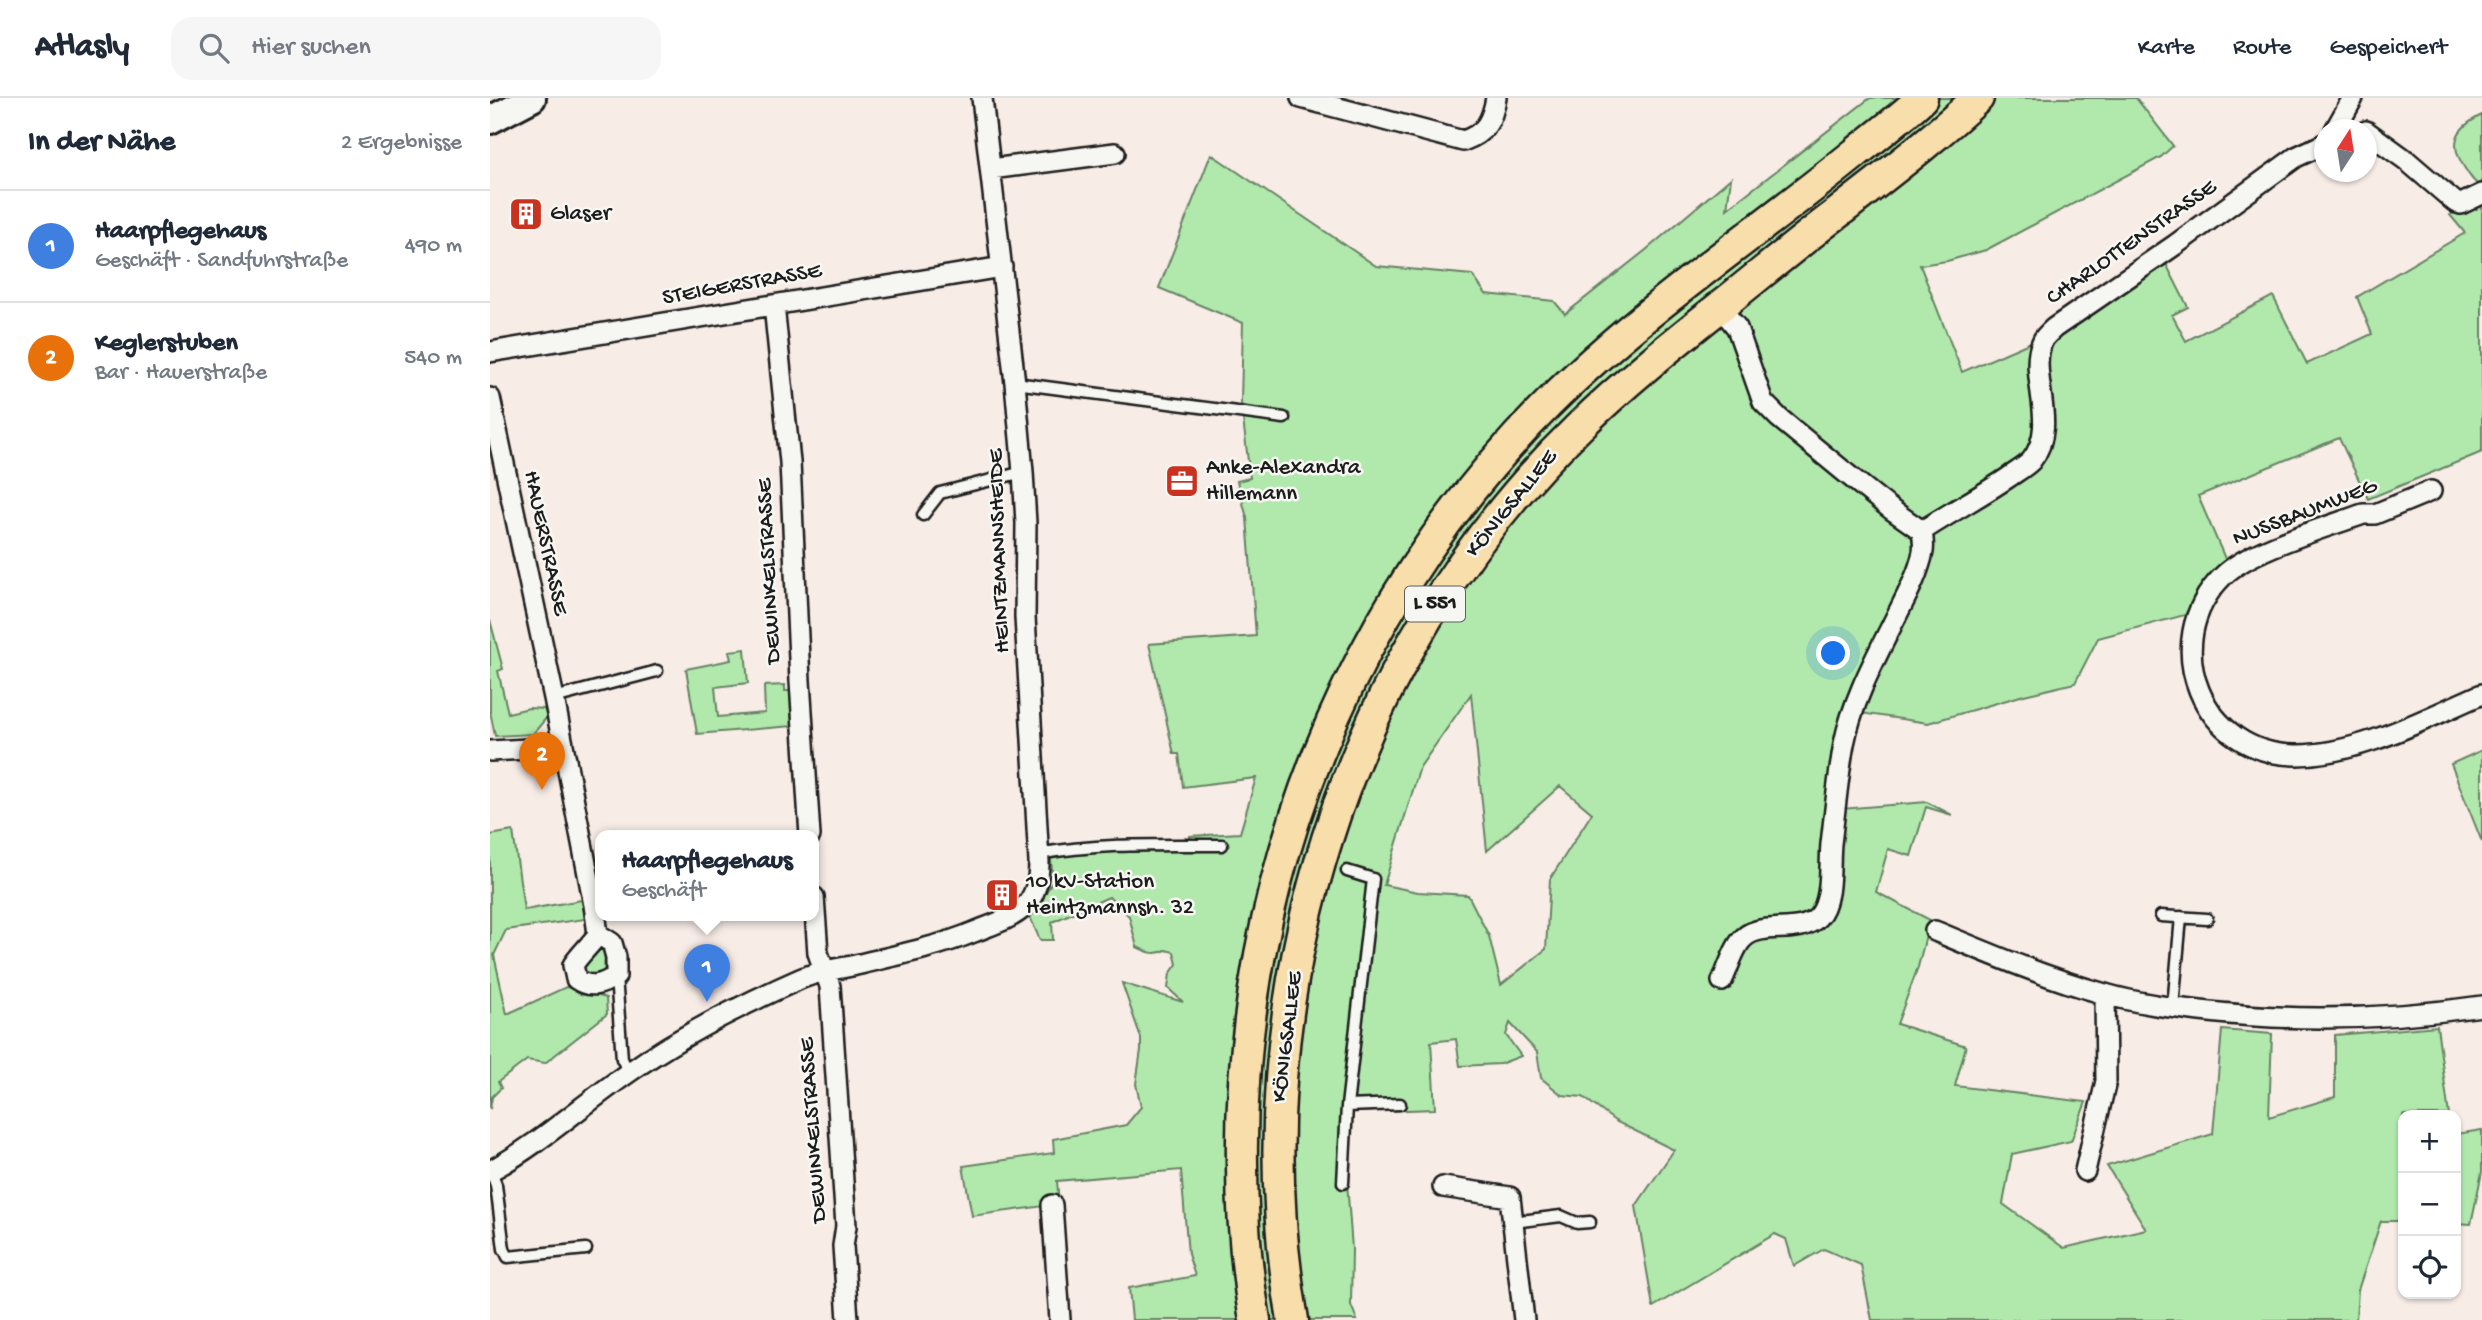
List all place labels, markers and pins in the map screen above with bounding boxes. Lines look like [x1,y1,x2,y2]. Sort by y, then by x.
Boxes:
building icon: Glaser [507,195,545,233]
place label: Glaser [550,201,613,228]
place label: Anke-Alexandra Hillemann [1206,455,1362,508]
office icon: Anke-Alexandra Hillemann [1163,462,1201,500]
pin: 2 [519,732,565,790]
place label: 10 kV-Station Heintzmannsh. 32 [1025,869,1194,922]
building icon: 10 kV-Station Heintzmannsh. 32 [983,876,1021,914]
pin: 1 [684,944,730,1002]

